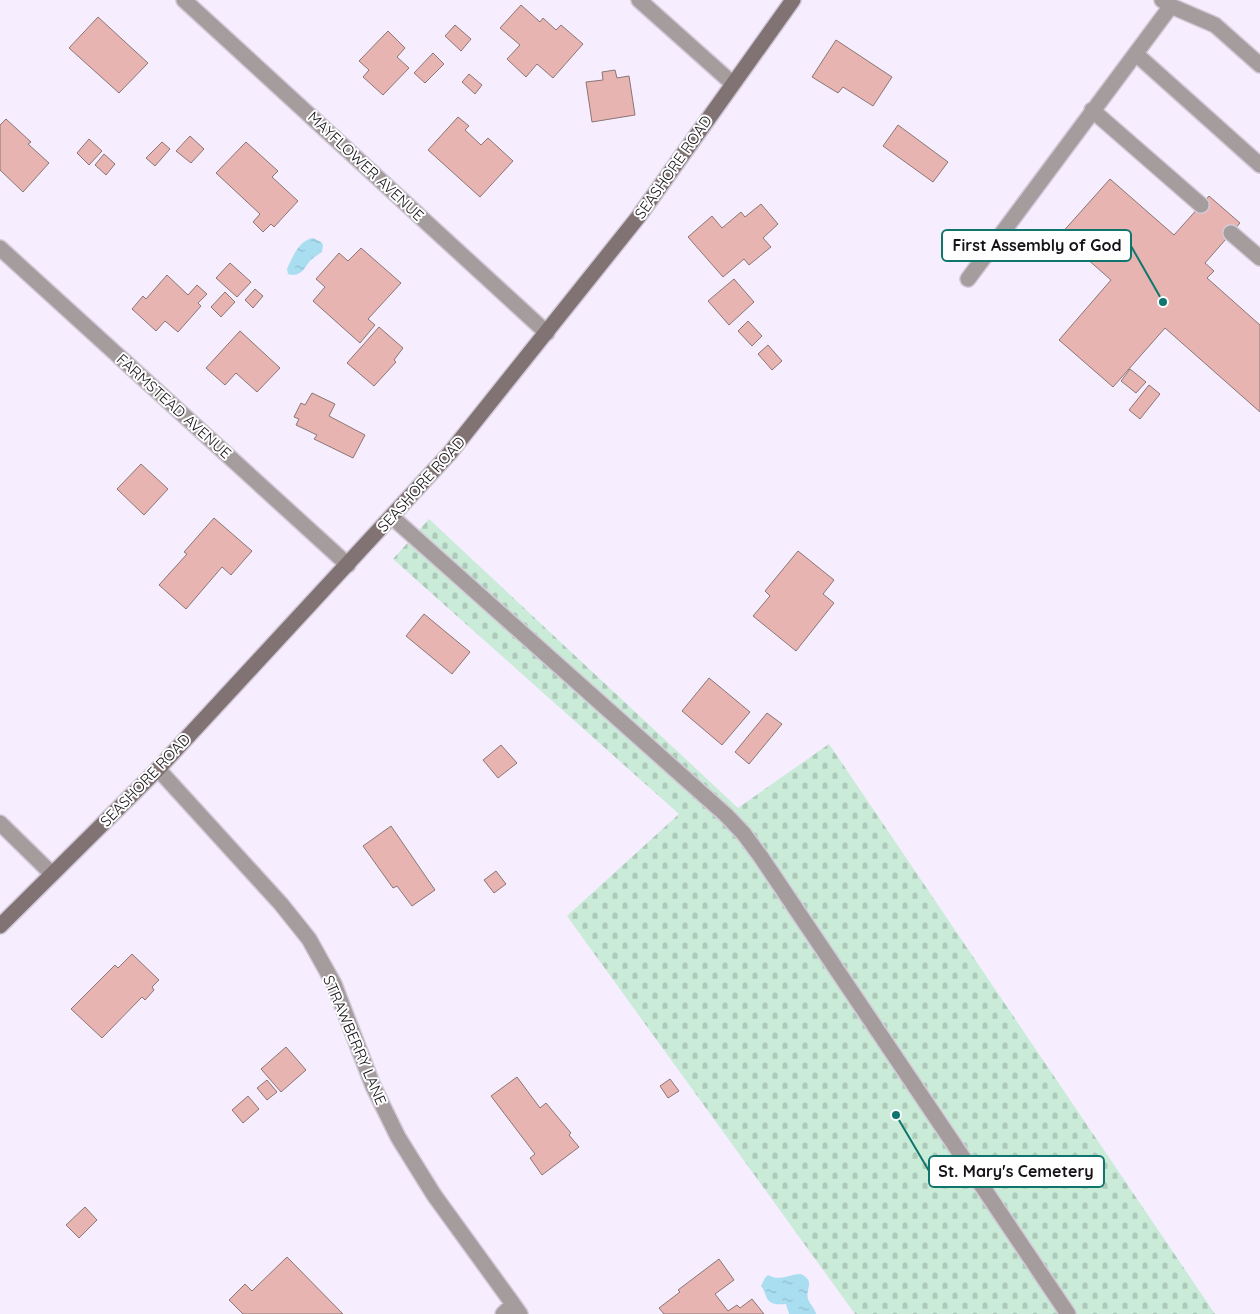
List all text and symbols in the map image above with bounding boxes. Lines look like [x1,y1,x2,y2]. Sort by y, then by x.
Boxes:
street label: MAYFLOWER AVENUE [304,107,428,225]
street label: SEASHORE ROAD [630,111,716,222]
callout: First Assembly of God [942,230,1131,261]
text: First Assembly of God [953,235,1121,255]
street label: FARMSTEAD AVENUE [113,350,235,462]
street label: SEASHORE ROAD [373,432,469,536]
street label: SEASHORE ROAD [96,729,194,830]
street label: STRAWBERRY LANE [319,972,391,1108]
callout: St. Mary's Cemetery [929,1156,1104,1187]
text: St. Mary's Cemetery [938,1161,1094,1181]

